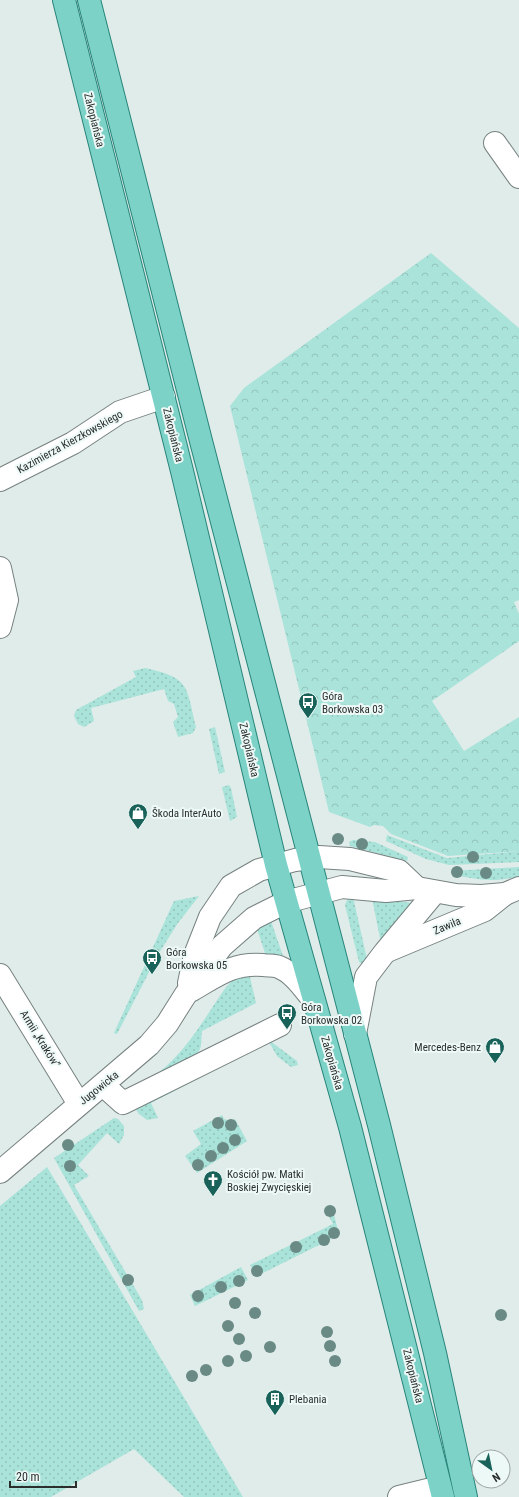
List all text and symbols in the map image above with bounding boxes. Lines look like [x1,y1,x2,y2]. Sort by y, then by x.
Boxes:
street label: Zakopiańska [81,92,107,148]
street label: Kazimierza Kierzkowskiego [15,407,125,476]
street label: Zakopiańska [160,407,186,463]
place label: Góra Borkowska 03 [322,690,383,716]
bus stop icon: Góra Borkowska 03 [297,691,319,719]
street label: Zakopiańska [236,722,262,778]
shop icon: Škoda InterAuto [127,802,149,830]
place label: Škoda InterAuto [152,807,222,820]
street label: Zawiła [431,914,463,938]
place label: Góra Borkowska 05 [166,946,227,972]
bus stop icon: Góra Borkowska 05 [141,947,163,975]
place label: Góra Borkowska 02 [301,1001,362,1027]
bus stop icon: Góra Borkowska 02 [276,1002,298,1030]
street label: Armii „Kraków” [17,1008,63,1070]
street label: Zakopiańska [318,1035,346,1091]
shop icon: Mercedes-Benz [484,1036,506,1064]
place label: Mercedes-Benz [414,1041,481,1054]
street label: Jugowicka [77,1068,121,1108]
place label: Kościół pw. Matki Boskiej Zwycięskiej [227,1168,311,1194]
church icon: Kościół pw. Matki Boskiej Zwycięskiej [202,1169,224,1197]
street label: Zakopiańska [400,1348,426,1404]
building icon: Plebania [264,1388,286,1416]
place label: Plebania [289,1393,327,1406]
north arrow [471,1449,511,1489]
scale bar [10,1463,76,1489]
text: 20 m [16,1470,40,1484]
text: N [490,1470,503,1484]

